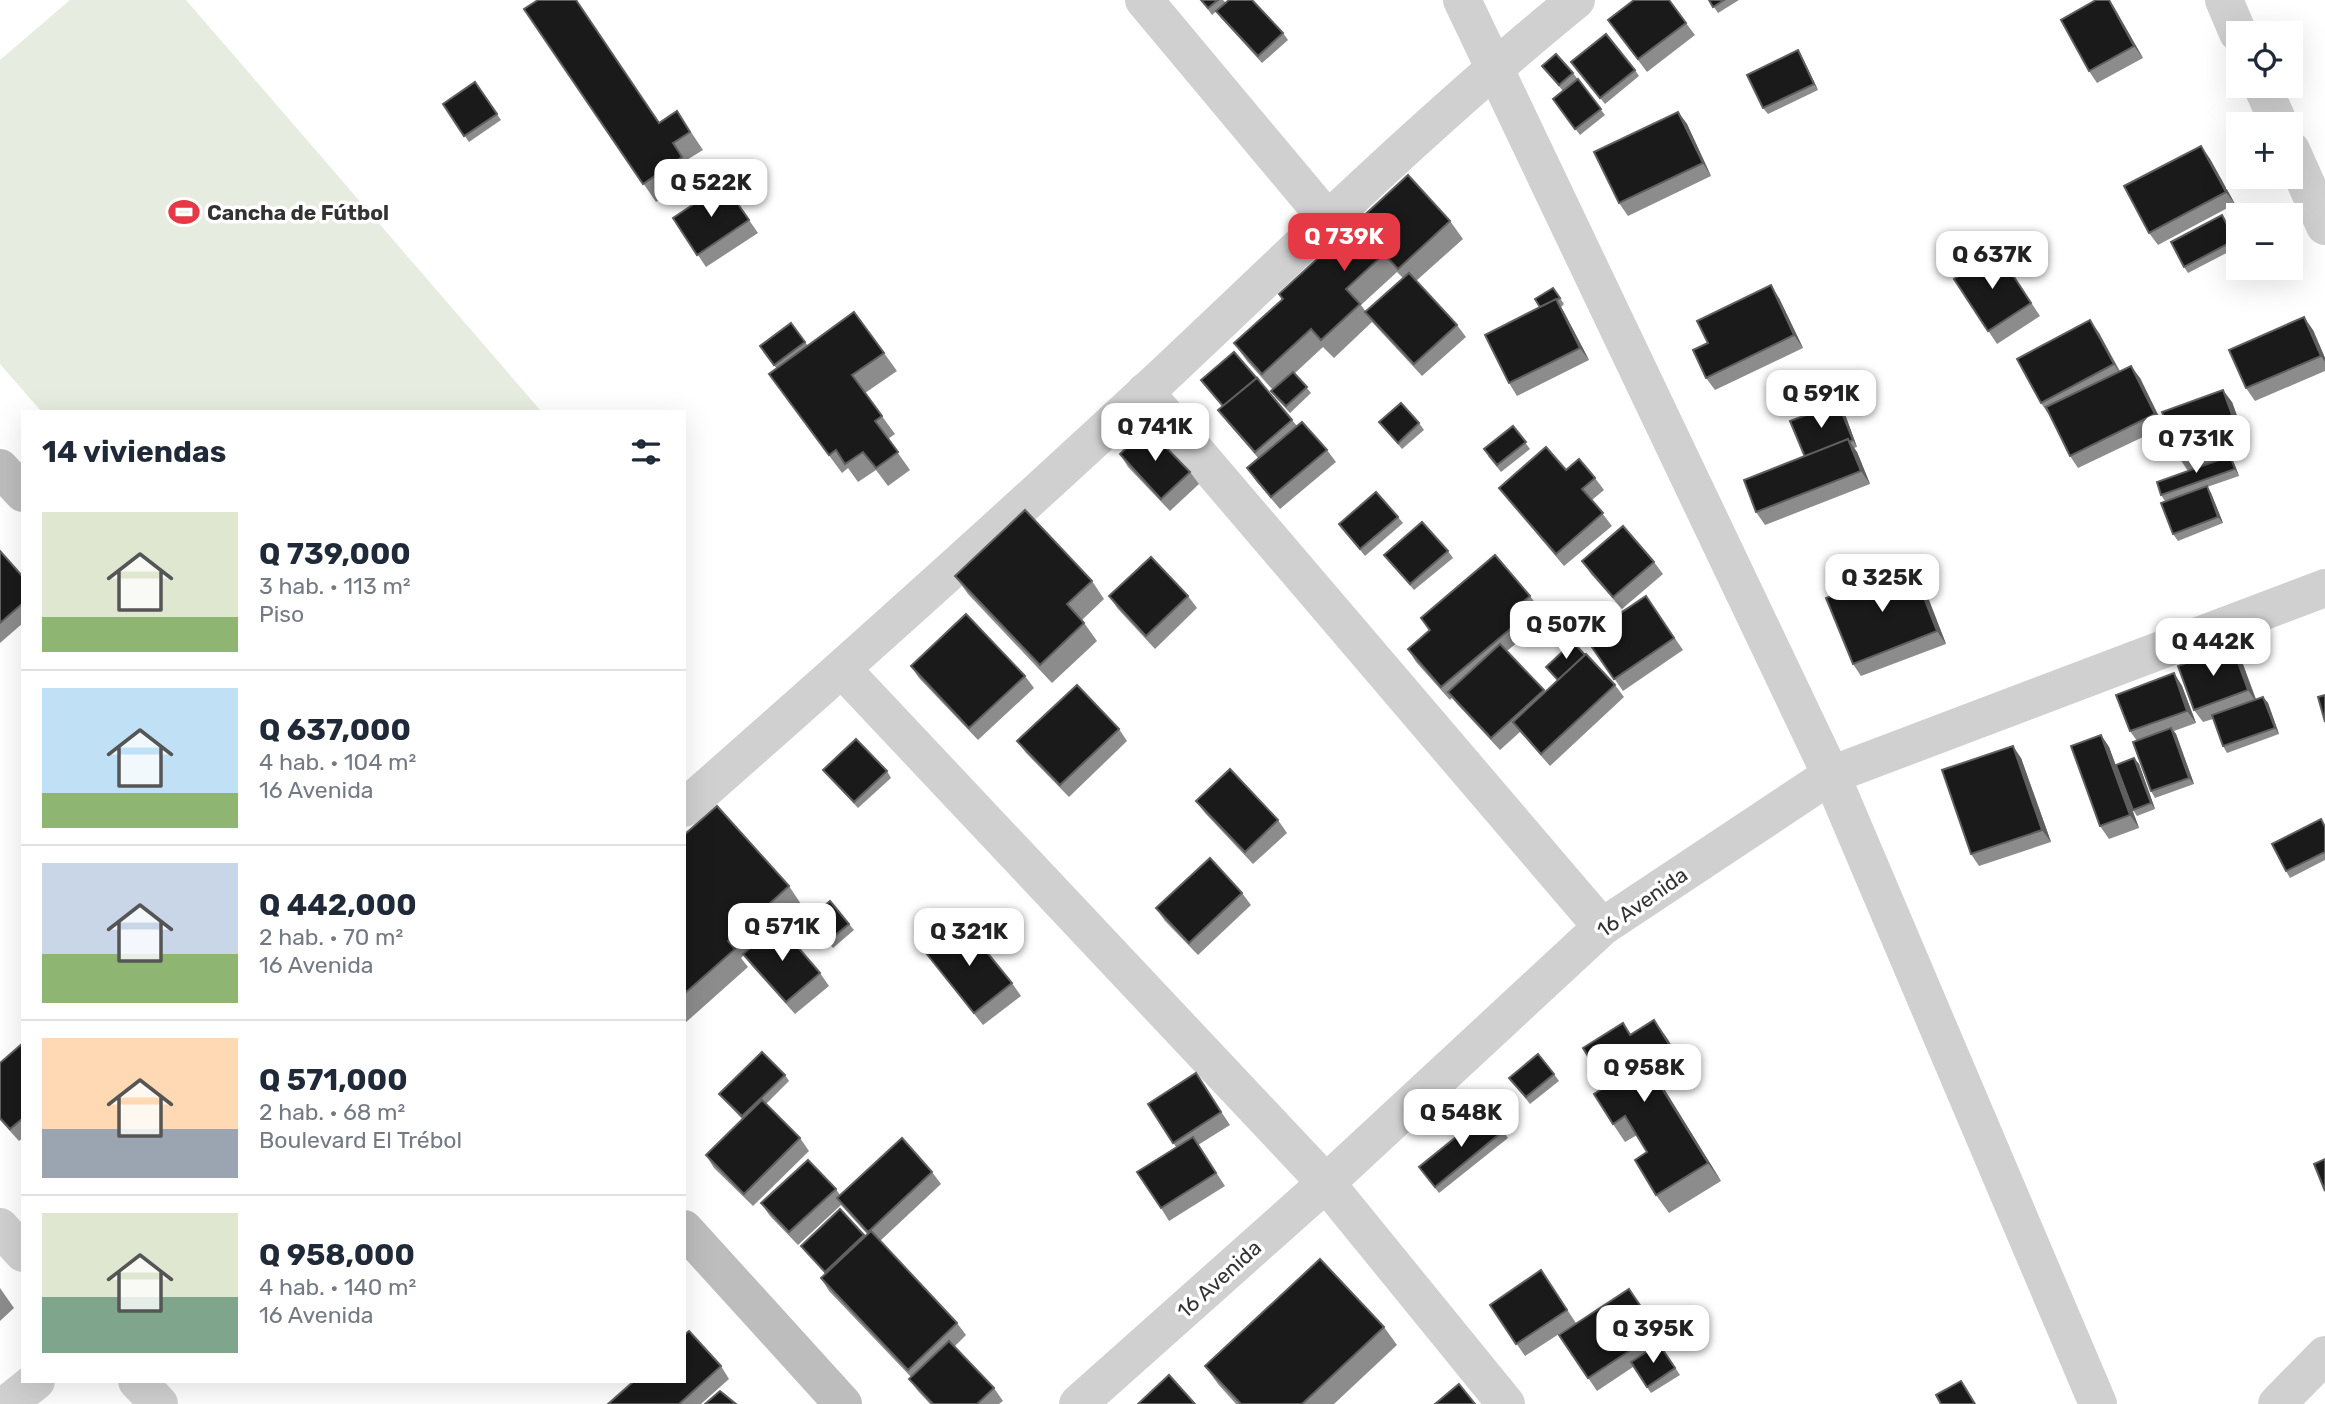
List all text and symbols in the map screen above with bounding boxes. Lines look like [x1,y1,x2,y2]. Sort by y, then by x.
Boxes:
map controls [2226,21,2303,280]
button: locate [2226,21,2303,98]
button: + [2226,112,2303,189]
pin: Q 522K [654,160,768,219]
text: Q 522K [670,168,752,196]
sports icon: Cancha de Fútbol [167,195,201,229]
place label: Cancha de Fútbol [207,200,389,225]
button: − [2226,203,2303,280]
pin: Q 739K [1287,214,1401,273]
text: Q 739K [1304,222,1384,250]
pin: Q 637K [1935,232,2049,291]
text: Q 637K [1952,240,2032,268]
pin: Q 591K [1764,370,1878,430]
text: Q 591K [1782,379,1860,407]
pin: Q 741K [1098,404,1212,463]
text: Q 741K [1117,412,1193,440]
pin: Q 731K [2139,416,2253,475]
text: Q 731K [2158,424,2234,452]
icon: filters [627,433,665,471]
text: 14 viviendas [42,434,226,470]
text: Q 739,000 [259,536,411,572]
icon: home [98,540,182,624]
pin: Q 325K [1825,554,1939,614]
text: Q 325K [1841,563,1923,591]
text: 3 hab. · 113 m² [259,572,411,600]
text: Piso [259,600,304,628]
pin: Q 507K [1509,602,1623,661]
text: Q 507K [1526,610,1606,638]
pin: Q 442K [2156,618,2270,678]
text: Q 442K [2172,627,2254,655]
text: Q 637,000 [259,712,411,748]
icon: home [98,716,182,800]
text: 4 hab. · 104 m² [259,748,416,776]
text: 16 Avenida [259,776,374,804]
street label: 16 Avenida [1592,862,1692,942]
text: Q 442,000 [259,887,417,923]
icon: home [98,891,182,975]
pin: Q 571K [725,904,839,963]
pin: Q 321K [912,908,1026,968]
text: Q 571K [744,912,820,940]
text: Q 321K [930,917,1008,945]
text: 2 hab. · 70 m² [259,923,403,951]
text: 16 Avenida [259,951,374,979]
pin: Q 958K [1587,1044,1701,1104]
text: Q 958K [1603,1053,1685,1081]
text: Q 571,000 [259,1062,408,1098]
icon: home [98,1066,182,1150]
pin: Q 548K [1404,1090,1518,1149]
text: 2 hab. · 68 m² [259,1098,405,1126]
text: Q 548K [1420,1098,1502,1126]
text: Boulevard El Trébol [259,1126,462,1154]
street label: 16 Avenida [1172,1235,1266,1323]
text: Q 958,000 [259,1237,415,1273]
icon: home [98,1241,182,1325]
text: 4 hab. · 140 m² [259,1273,416,1301]
text: 16 Avenida [259,1301,374,1329]
pin: Q 395K [1596,1306,1710,1365]
text: Q 395K [1612,1314,1694,1342]

